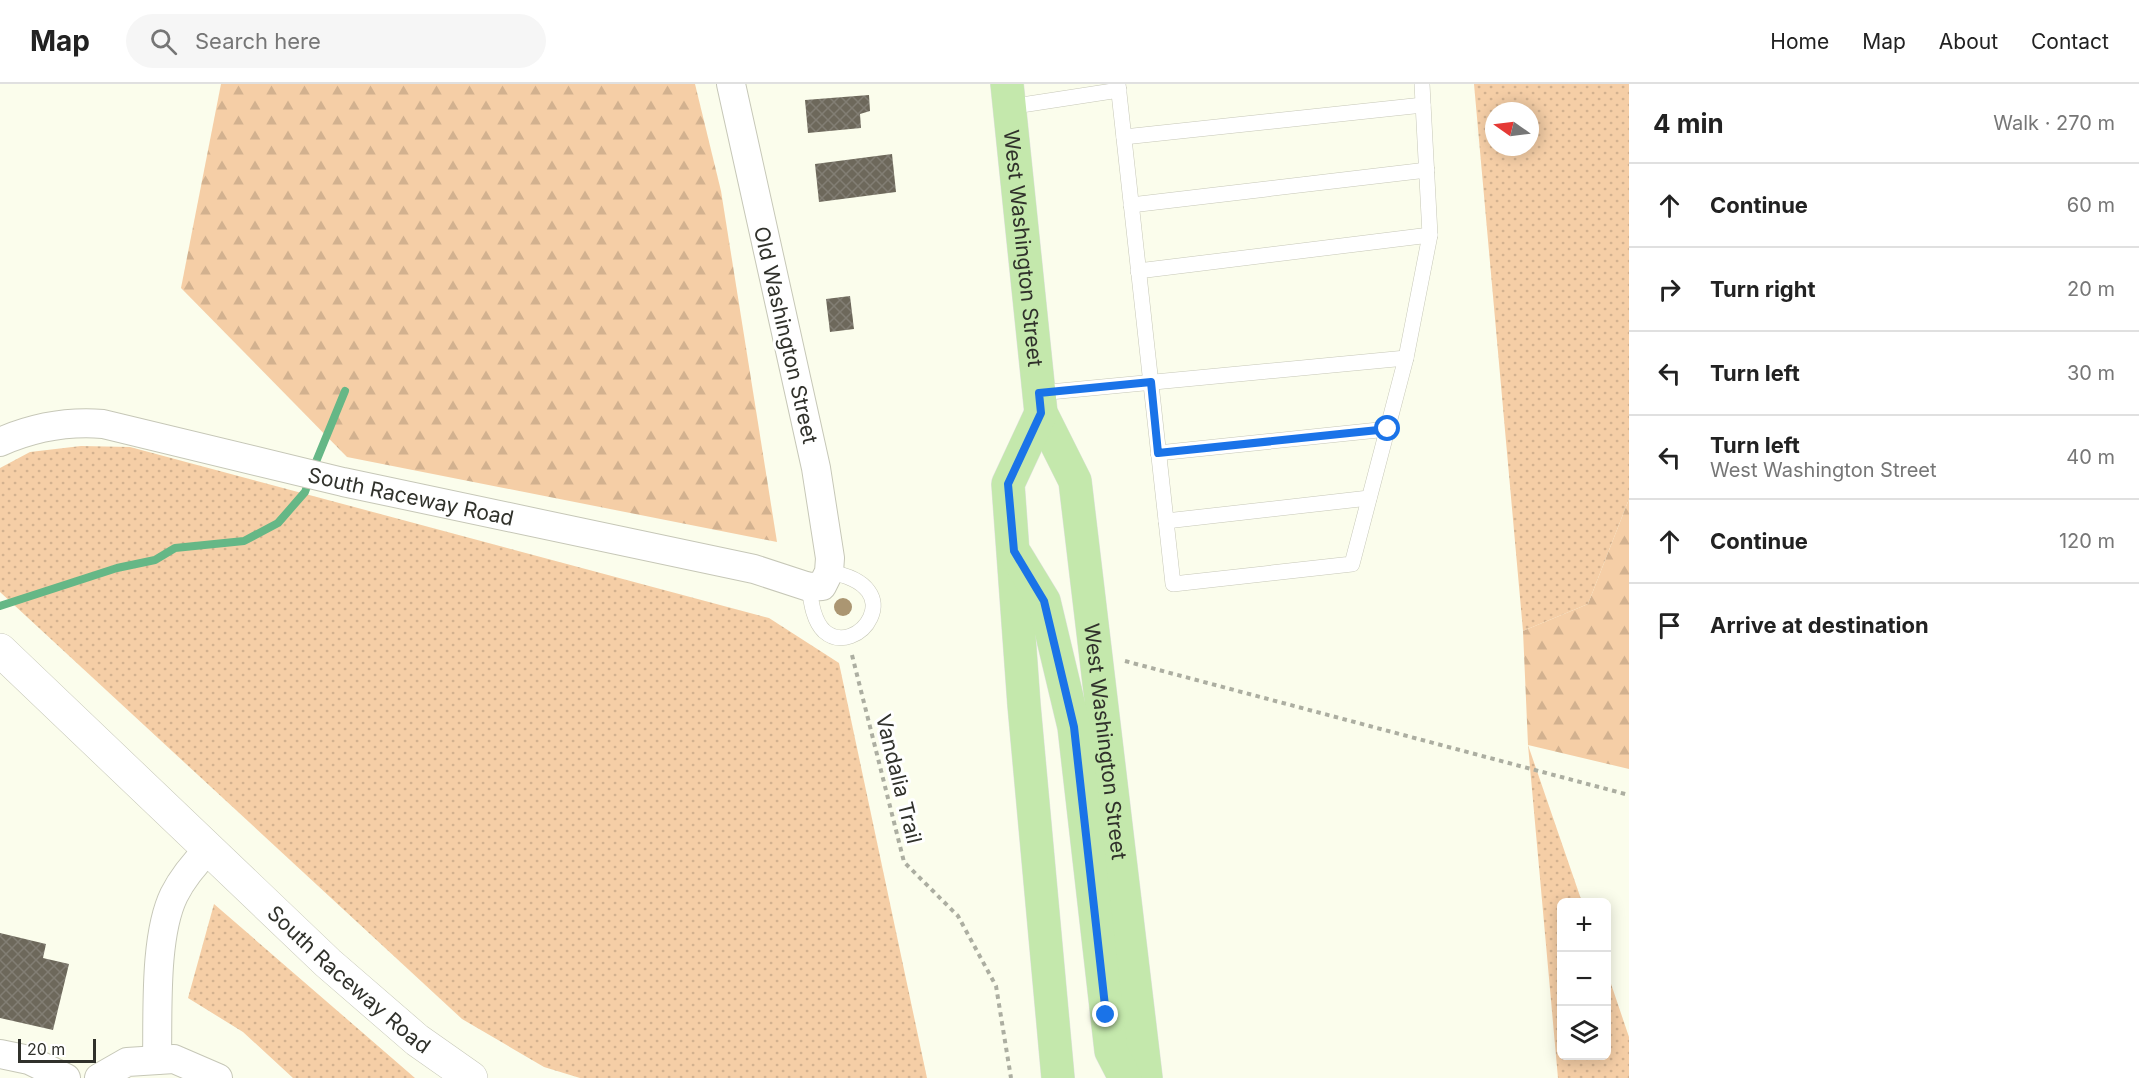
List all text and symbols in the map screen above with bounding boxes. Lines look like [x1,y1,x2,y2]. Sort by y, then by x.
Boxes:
search box [126,14,546,68]
text: Map [30,24,90,58]
icon: search [147,25,180,58]
text: Search here [195,28,321,54]
text: Home [1770,29,1829,54]
text: Map [1862,29,1906,54]
text: About [1939,29,1998,54]
text: Contact [2031,29,2109,54]
north arrow [1485,102,1539,156]
text: 4 min [1653,108,1724,139]
text: Walk · 270 m [1993,111,2115,135]
street label: West Washington Street [999,128,1049,368]
icon: ahead [1653,189,1686,222]
text: Continue [1710,192,1808,218]
text: 60 m [2067,193,2115,217]
street label: Old Washington Street [749,224,823,446]
icon: right [1653,273,1686,306]
text: Turn right [1710,276,1816,302]
text: 20 m [2067,277,2115,301]
icon: left [1653,357,1686,390]
text: Turn left [1710,360,1800,386]
text: 30 m [2067,361,2115,385]
route start [1374,415,1400,441]
text: Turn left [1710,432,1800,458]
icon: left [1653,441,1686,474]
text: 40 m [2066,445,2115,469]
text: West Washington Street [1710,458,1937,482]
street label: South Raceway Road [306,461,516,530]
icon: ahead [1653,525,1686,558]
text: Continue [1710,528,1808,554]
text: 120 m [2059,529,2115,553]
icon: arrive [1653,609,1686,642]
text: Arrive at destination [1710,612,1929,638]
street label: West Washington Street [1080,622,1132,861]
street label: Vandalia Trail [871,712,927,846]
map controls [1557,898,1611,1060]
button: + [1557,898,1611,952]
street label: South Raceway Road [263,900,436,1058]
button: − [1557,952,1611,1006]
route end [1092,1001,1118,1027]
button: layers [1557,1006,1611,1060]
scale bar [18,1036,96,1064]
text: 20 m [27,1039,65,1059]

